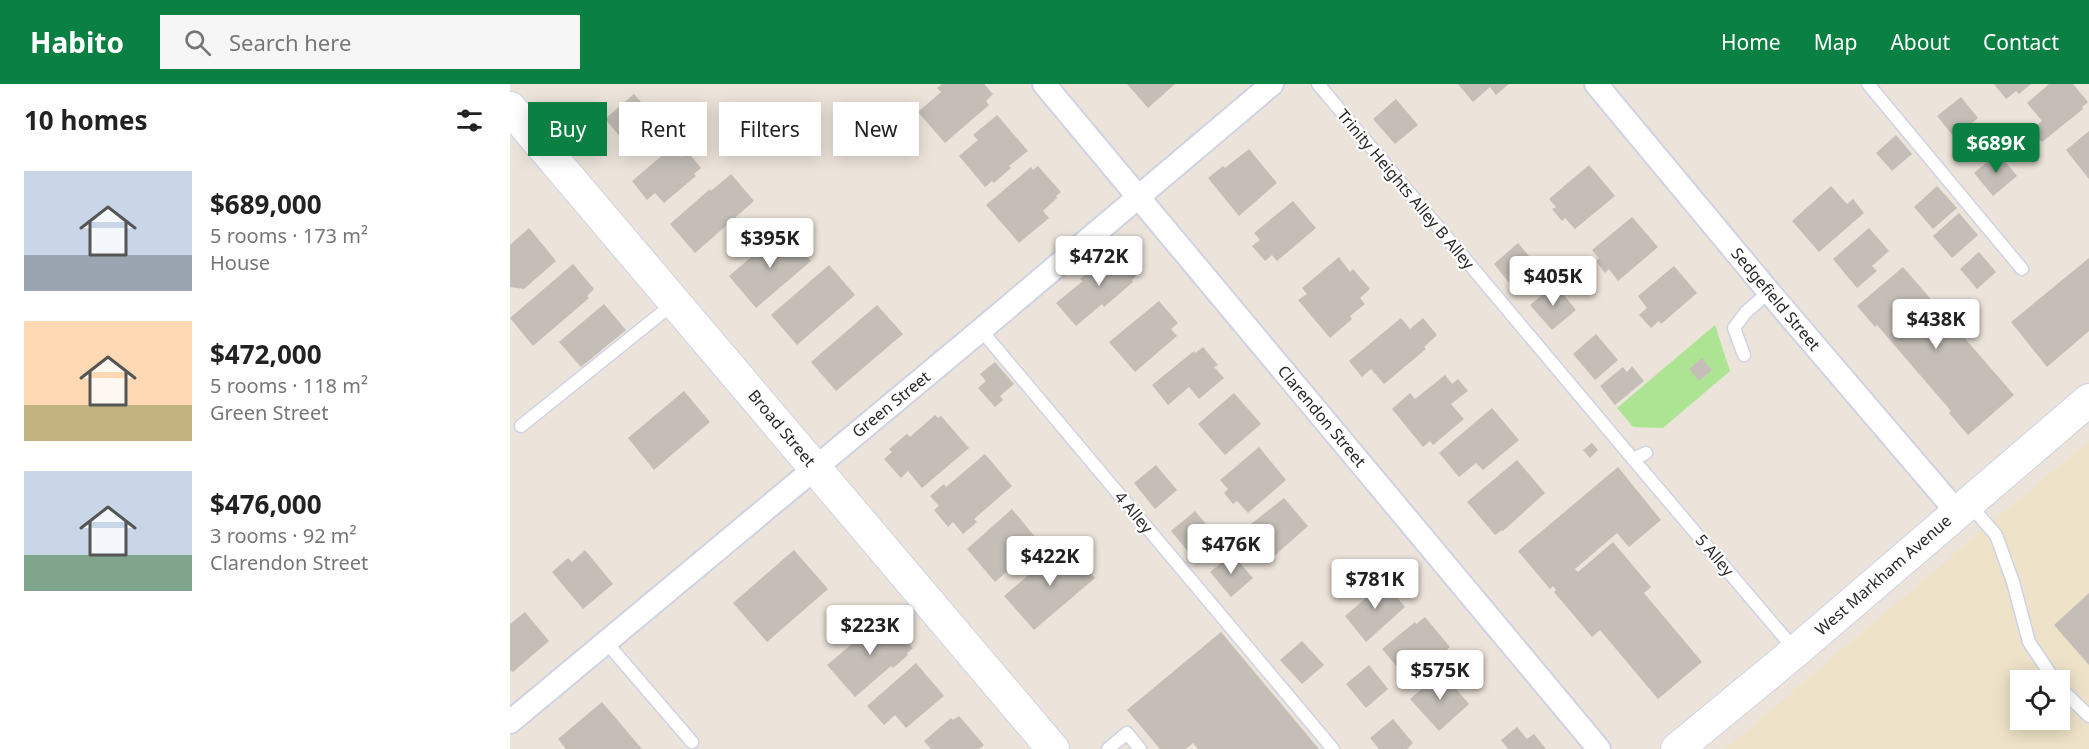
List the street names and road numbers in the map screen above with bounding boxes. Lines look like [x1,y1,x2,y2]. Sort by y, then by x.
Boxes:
street label: Trinity Heights Alley B Alley [1332,104,1480,274]
street label: Sedgefield Street [1726,243,1826,355]
street label: Clarendon Street [1273,360,1371,472]
street label: Green Street [847,366,935,442]
street label: Broad Street [743,385,821,471]
street label: 4 Alley [1110,486,1159,538]
street label: West Markham Avenue [1810,510,1956,640]
street label: 5 Alley [1691,529,1740,581]

